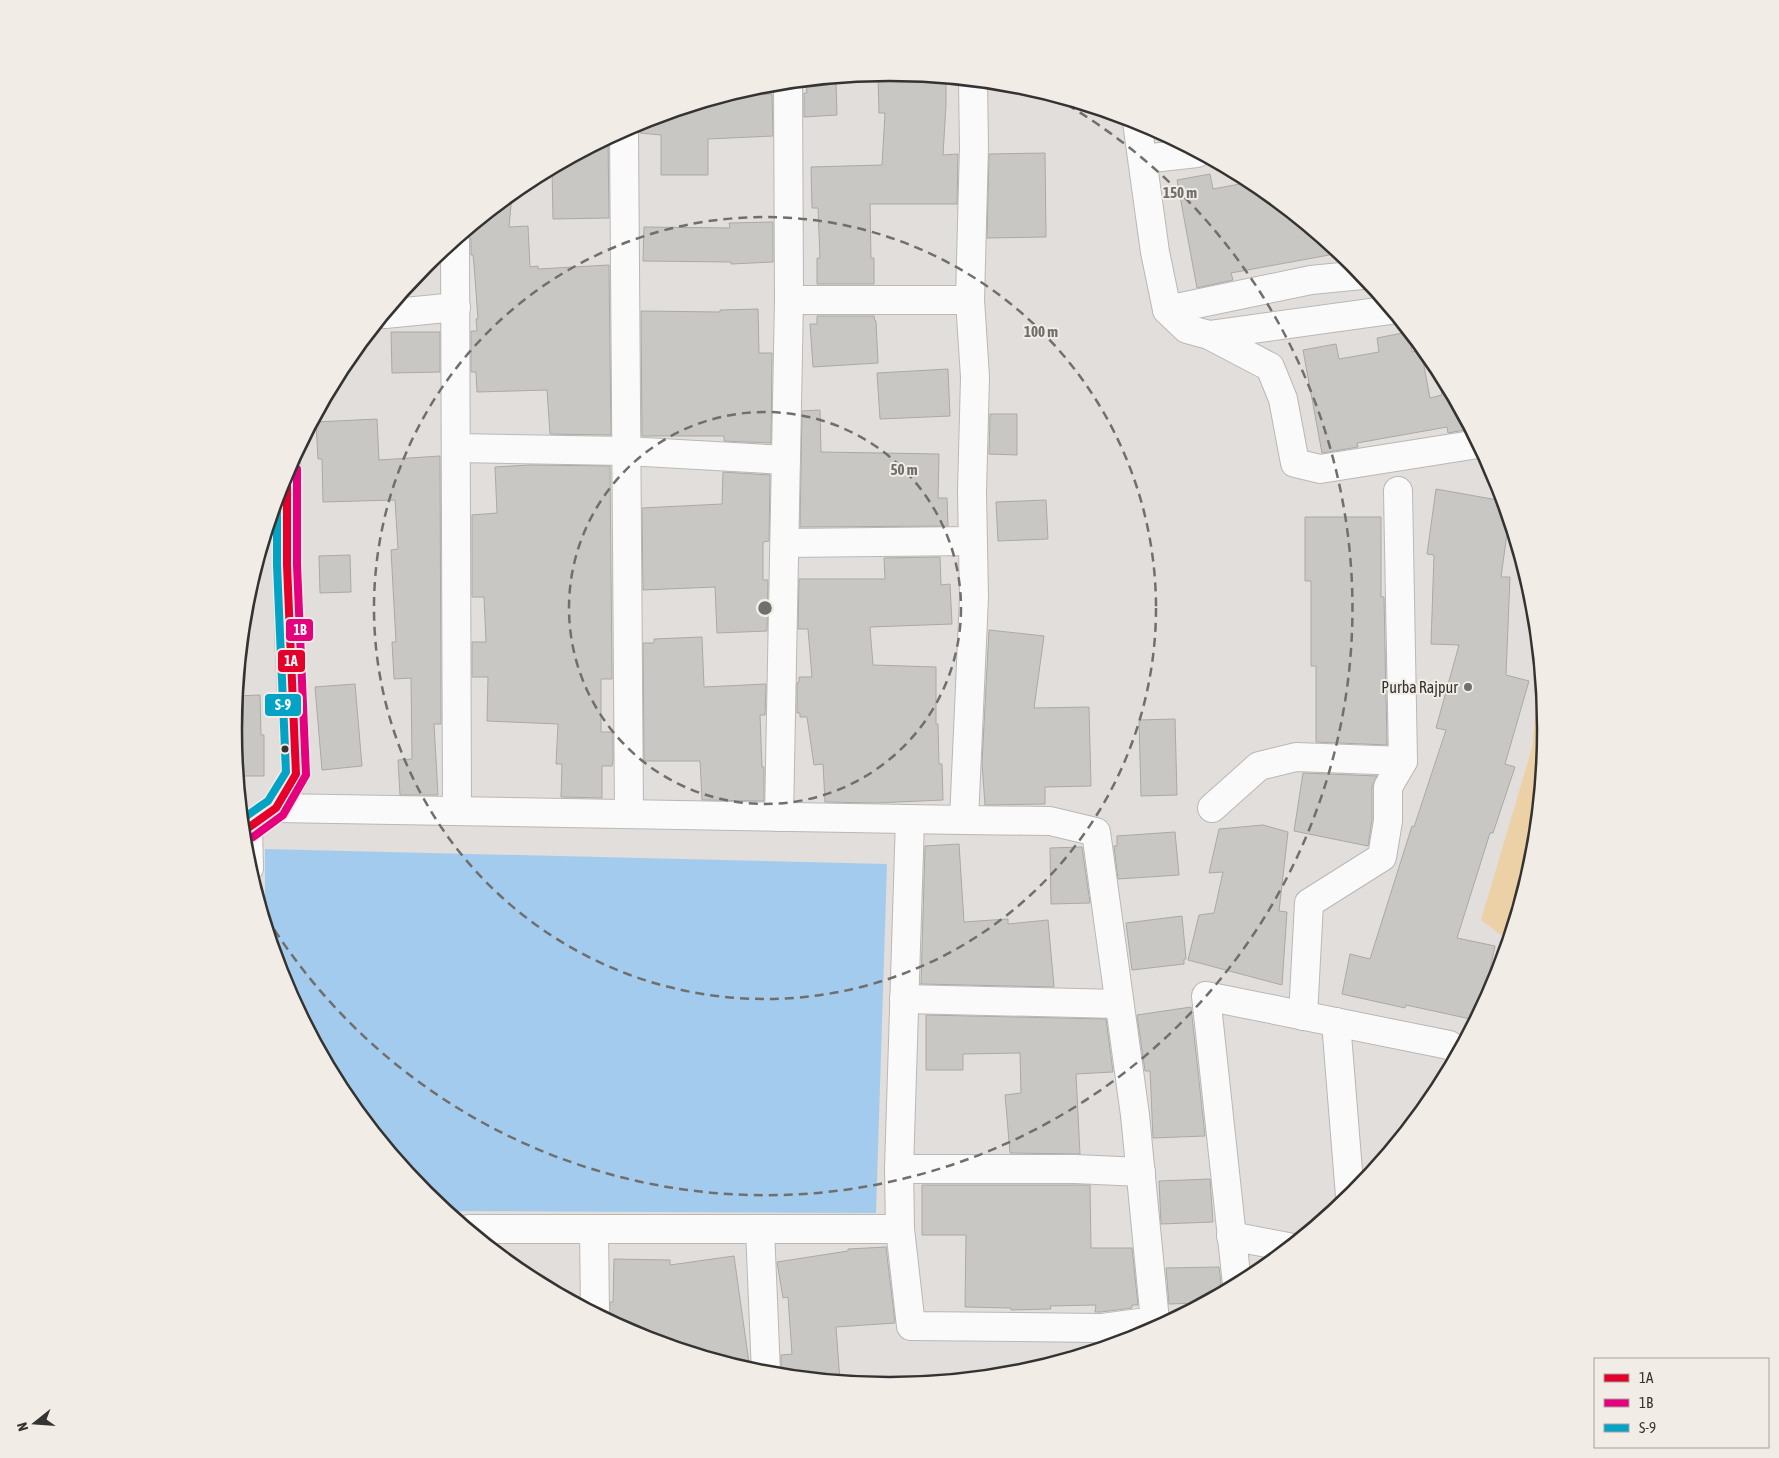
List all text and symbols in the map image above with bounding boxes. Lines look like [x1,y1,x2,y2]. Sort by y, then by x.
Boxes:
text: 150 m [1163,184,1197,201]
text: 100 m [1024,323,1058,340]
text: 50 m [891,461,918,478]
centre of rings [756,599,774,617]
line badge: 1B [285,618,314,642]
text: 1B [293,622,307,638]
line badge: 1A [277,649,306,673]
text: 1A [284,653,298,669]
place label: Purba Rajpur [1381,678,1458,697]
marker: Purba Rajpur [1462,681,1474,693]
line badge: S-9 [264,693,302,717]
text: S-9 [275,697,291,713]
unlabelled marker [280,744,290,754]
legend [1594,1358,1769,1448]
text: 1A [1639,1369,1654,1386]
text: 1B [1639,1394,1653,1411]
north arrow [10,1398,60,1448]
text: S-9 [1639,1419,1656,1436]
text: N [14,1421,31,1433]

